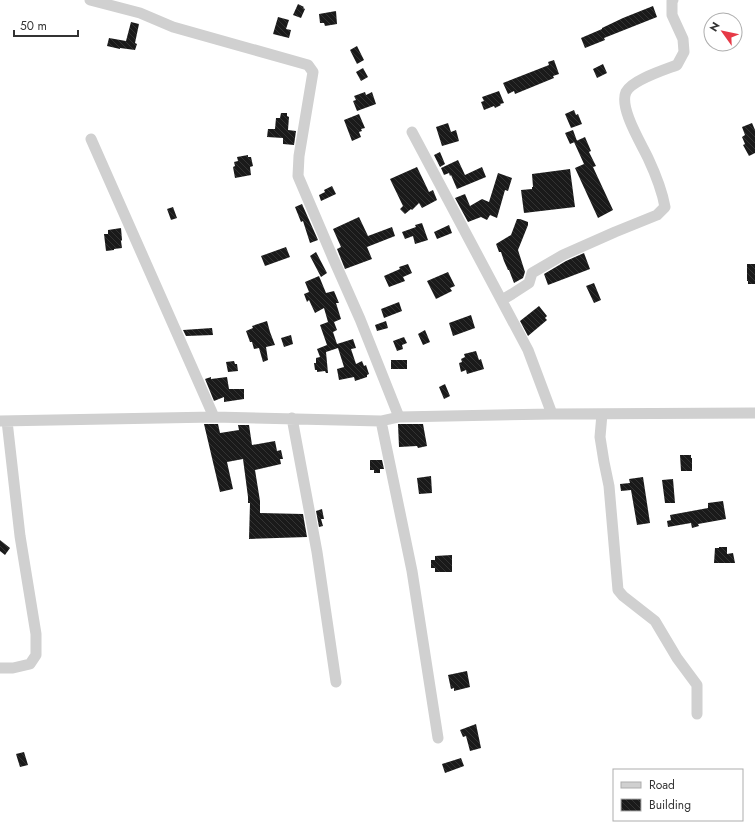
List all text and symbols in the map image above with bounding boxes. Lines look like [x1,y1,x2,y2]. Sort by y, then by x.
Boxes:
scale bar [14,12,78,38]
north arrow [703,12,743,52]
text: 50 m [20,17,47,35]
text: N [706,19,724,35]
legend [613,769,743,821]
text: Road [649,776,675,794]
text: Building [649,796,691,814]

